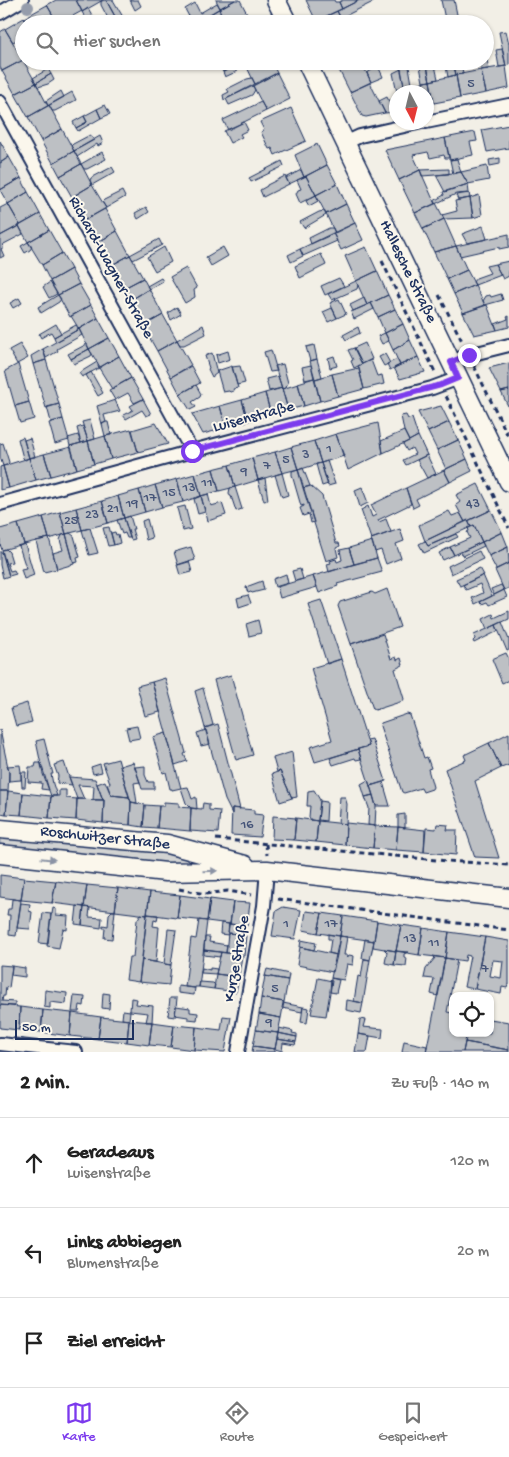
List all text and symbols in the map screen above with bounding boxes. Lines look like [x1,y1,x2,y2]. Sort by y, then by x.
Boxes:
search box [15,15,494,70]
icon: search [33,29,61,57]
text: Hier suchen [73,31,160,54]
house number: 5 [467,76,475,93]
north arrow [389,85,434,130]
street label: Richard-Wagner-Straße [63,194,157,343]
street label: Hallesche Straße [374,218,440,327]
route end [458,344,481,367]
street label: Luisenstraße [211,398,298,438]
route start [181,440,204,463]
house number: 1 [325,441,332,458]
house number: 3 [301,447,310,464]
house number: 5 [282,452,290,469]
house number: 7 [262,458,271,475]
house number: 9 [239,464,248,481]
house number: 11 [200,475,213,492]
house number: 13 [182,480,195,497]
house number: 15 [161,485,176,502]
house number: 17 [143,490,157,507]
house number: 19 [125,496,138,513]
house number: 43 [466,496,480,513]
house number: 21 [107,501,119,518]
house number: 23 [85,507,99,524]
house number: 25 [64,513,78,530]
house number: 16 [240,817,254,834]
street label: Roschwitzer Straße [39,823,171,855]
one-way arrow [41,855,57,863]
one-way arrow [202,867,218,875]
street label: Kurze Straße [221,914,255,1004]
house number: 1 [282,916,289,933]
house number: 17 [324,916,338,933]
house number: 13 [403,931,416,948]
house number: 11 [427,935,440,952]
house number: 7 [480,961,489,978]
house number: 5 [271,981,279,998]
map controls [449,992,494,1037]
button: locate [449,992,494,1037]
house number: 9 [264,1015,273,1032]
scale bar [15,1017,134,1040]
text: 50 m [22,1020,51,1037]
text: 2 Min. [20,1072,71,1097]
text: Zu Fuß · 140 m [391,1075,489,1094]
text: Geradeaus [67,1142,153,1165]
icon: ahead [20,1149,48,1177]
text: 120 m [450,1153,489,1172]
text: Luisenstraße [67,1165,151,1184]
text: Links abbiegen [67,1232,181,1255]
icon: left [20,1239,48,1267]
text: 20 m [457,1243,489,1262]
text: Blumenstraße [67,1255,158,1274]
icon: arrive [20,1329,48,1357]
text: Ziel erreicht [67,1331,164,1354]
tab: Karte [62,1399,96,1446]
tab: Route [220,1399,254,1446]
tab: Gespeichert [378,1399,447,1446]

